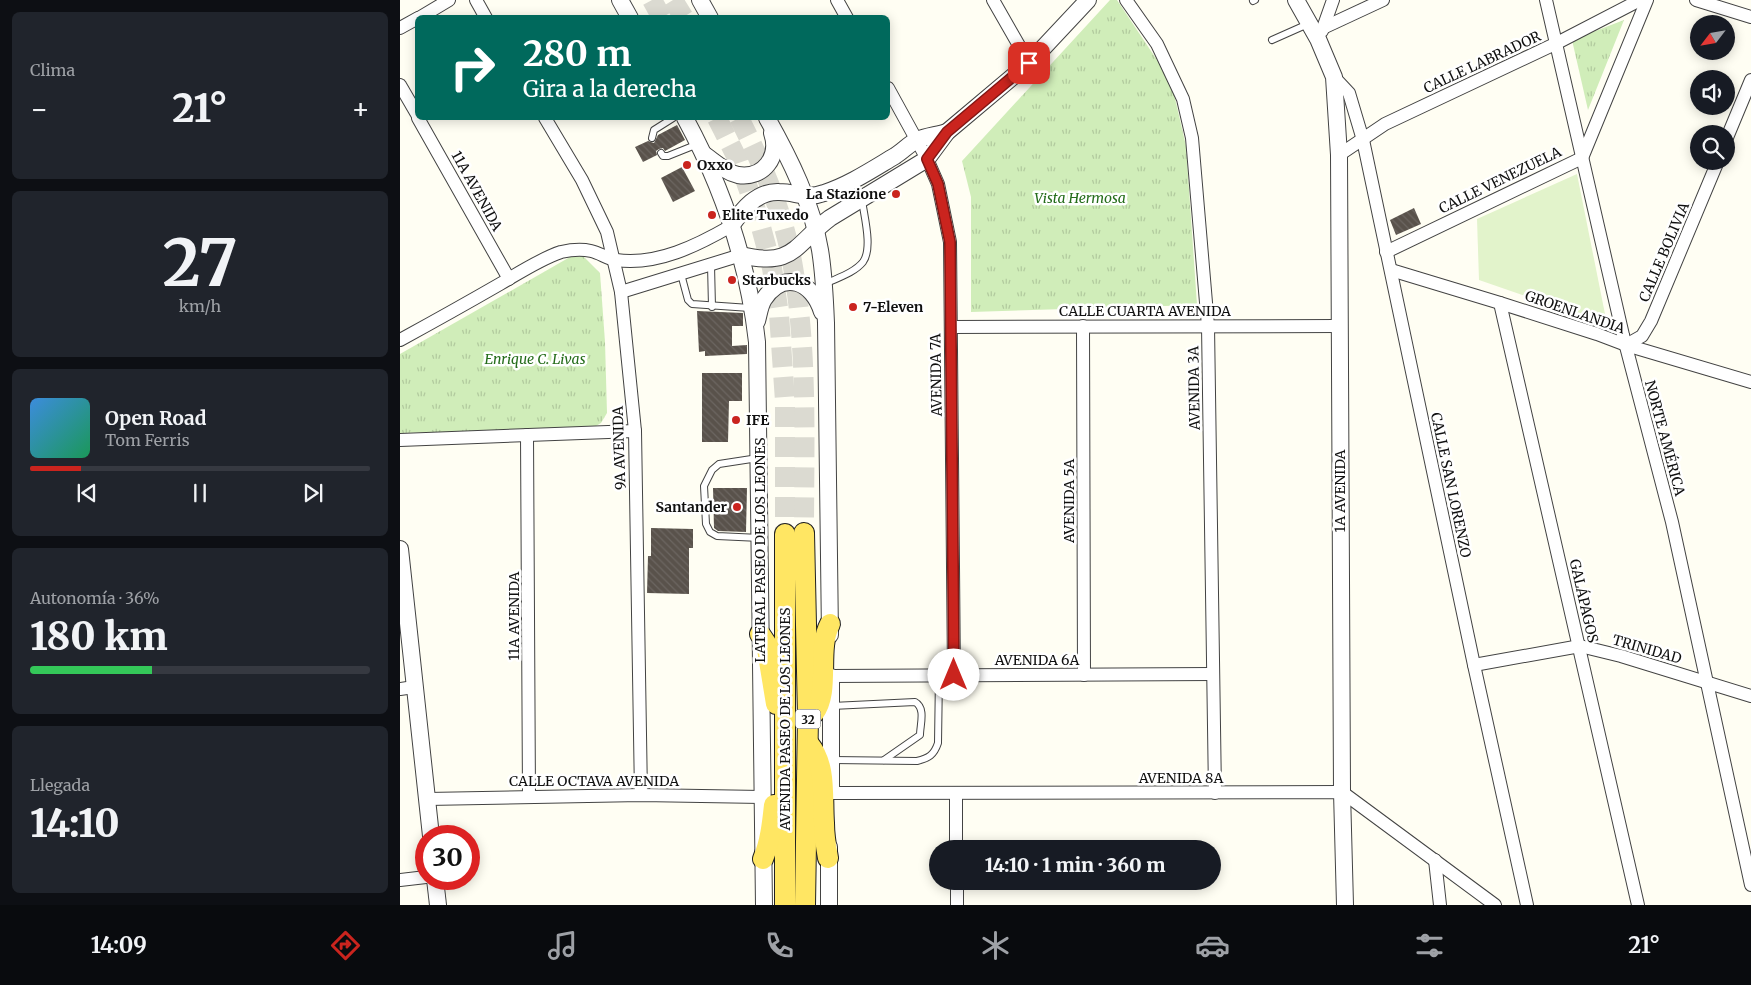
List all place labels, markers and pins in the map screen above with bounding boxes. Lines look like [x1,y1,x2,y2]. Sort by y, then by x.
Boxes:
pin [1008,42,1050,84]
place label: Oxxo [697,156,733,174]
marker: Oxxo [681,159,693,171]
place label: La Stazione [806,185,886,203]
marker: La Stazione [890,188,902,200]
place label: Elite Tuxedo [722,206,809,224]
marker: Elite Tuxedo [706,209,718,221]
place label: Starbucks [742,271,811,289]
marker: Starbucks [726,274,738,286]
place label: 7-Eleven [863,298,924,316]
marker: 7-Eleven [847,301,859,313]
place label: IFE [746,411,769,429]
marker: IFE [730,414,742,426]
place label: Santander [655,498,727,516]
marker: Santander [731,501,743,513]

